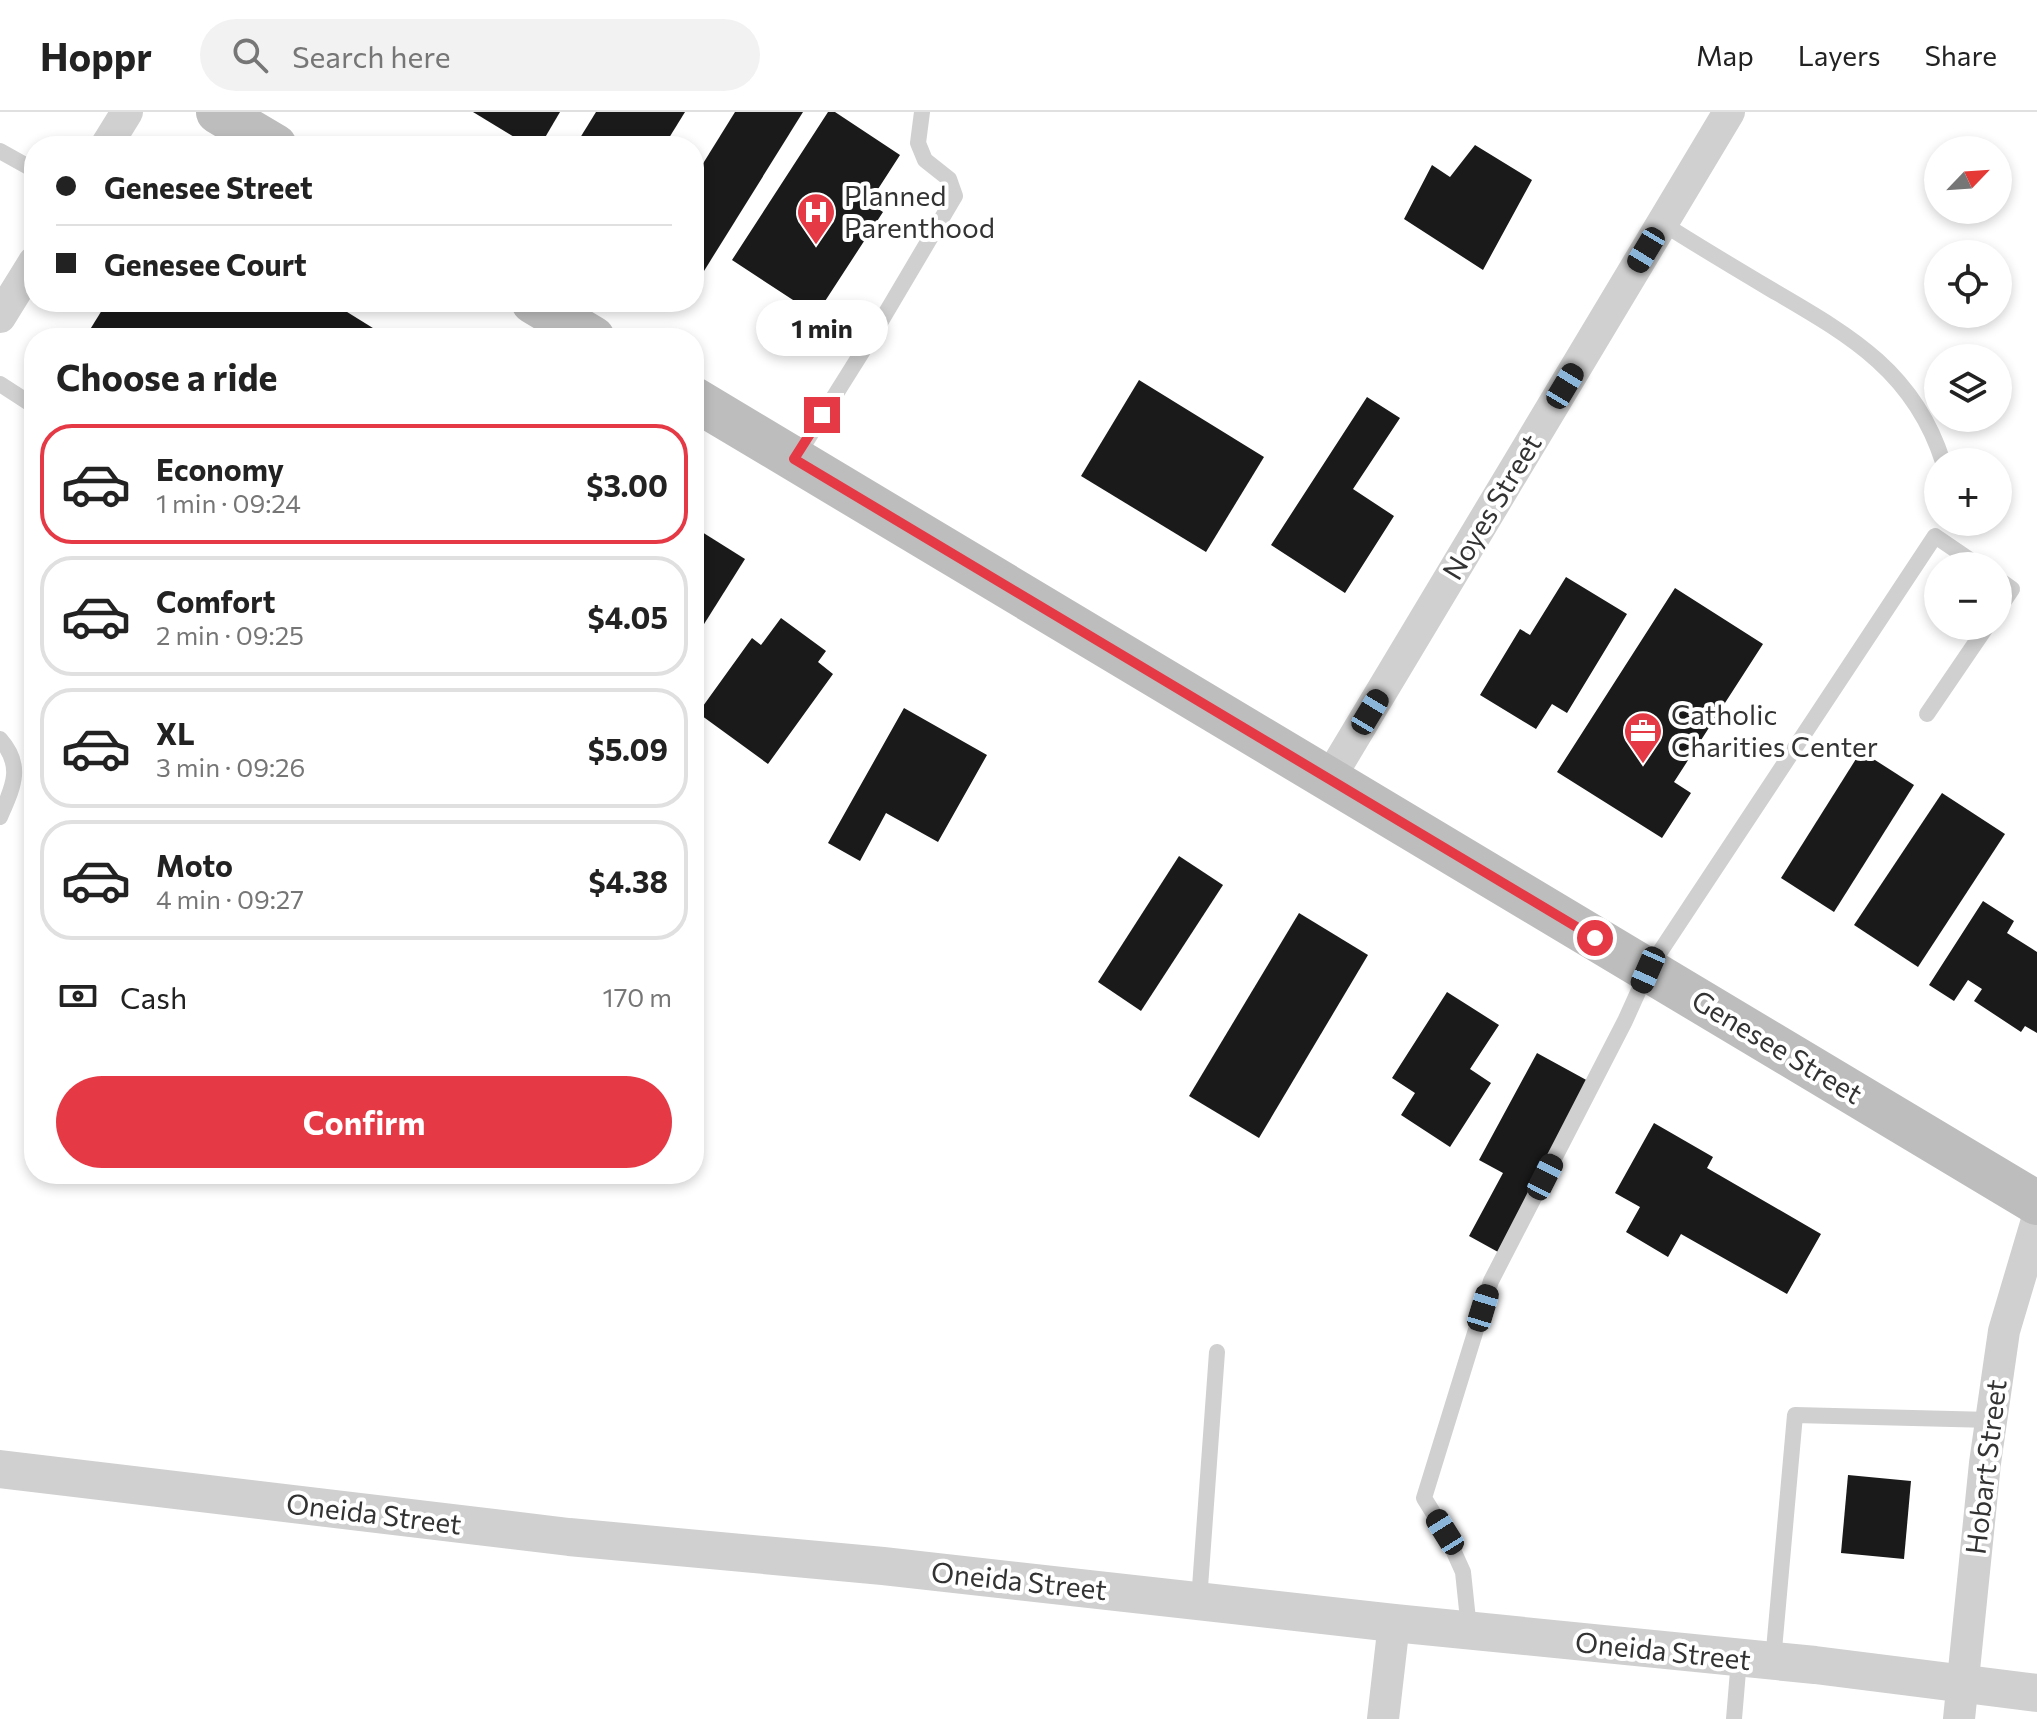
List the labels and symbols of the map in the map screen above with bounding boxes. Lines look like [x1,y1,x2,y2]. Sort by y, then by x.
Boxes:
north arrow [1924,136,2012,224]
place label: Planned Parenthood [844,178,995,244]
hospital icon: Planned Parenthood [795,191,837,246]
car [1623,223,1669,277]
callout: 1 min [756,299,888,355]
car [1542,359,1588,413]
route end [804,397,840,433]
street label: Noyes Street [1435,428,1548,585]
car [1347,685,1393,739]
place label: Catholic Charities Center [1671,697,1878,763]
office icon: Catholic Charities Center [1622,710,1664,765]
route start [1577,920,1613,956]
car [1627,943,1669,997]
street label: Genesee Street [1686,982,1869,1110]
car [1523,1150,1567,1204]
car [1465,1282,1501,1334]
street label: Hobart Street [1957,1377,2013,1556]
street label: Oneida Street [285,1485,464,1541]
car [1422,1505,1468,1559]
street label: Oneida Street [930,1554,1109,1606]
street label: Oneida Street [1574,1624,1753,1676]

